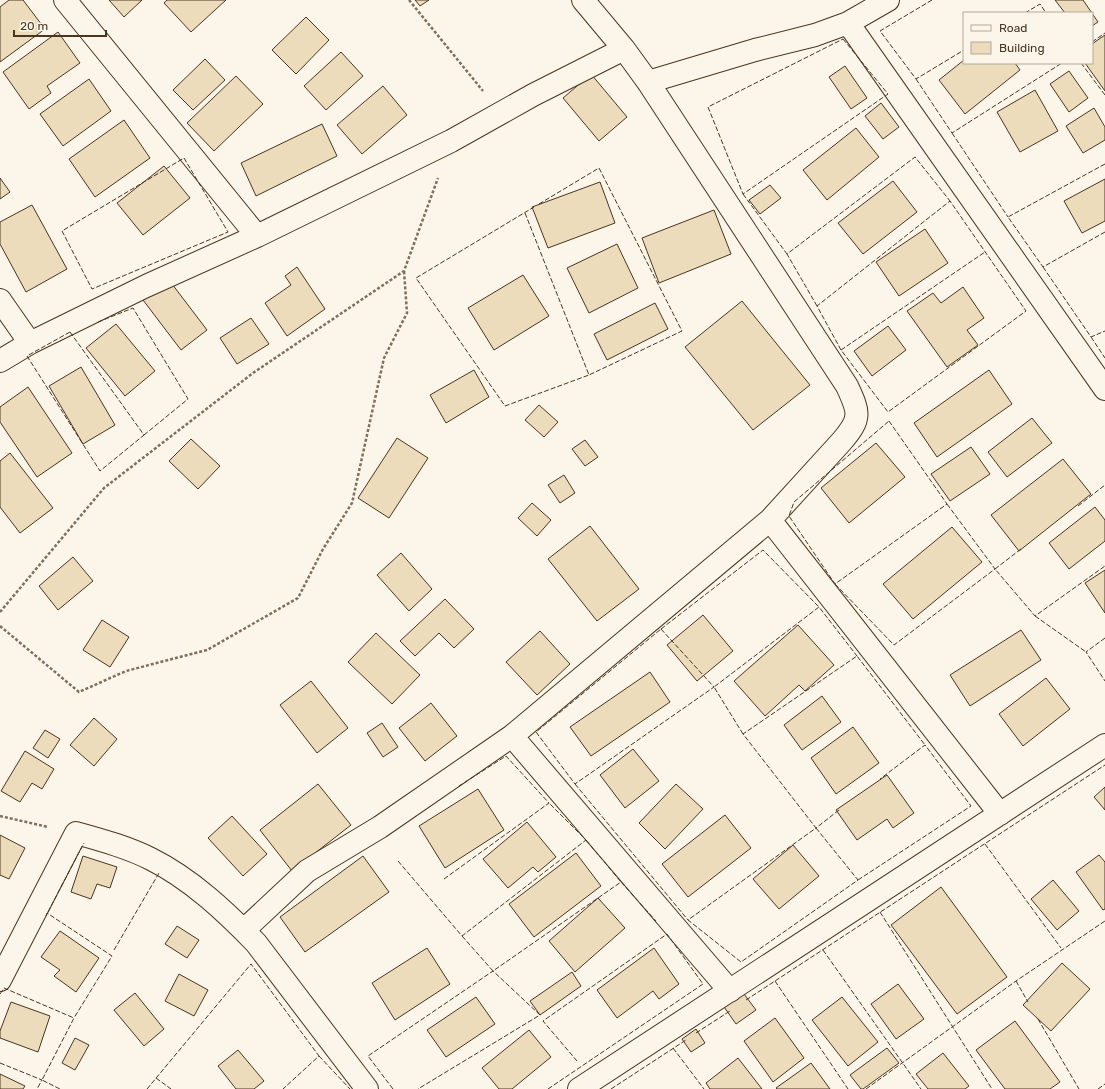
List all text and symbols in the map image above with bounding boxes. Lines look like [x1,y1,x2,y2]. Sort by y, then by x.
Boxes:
scale bar [14,12,106,38]
legend [963,12,1093,64]
text: 20 m [20,19,48,33]
text: Road [999,21,1027,35]
text: Building [999,41,1045,55]

